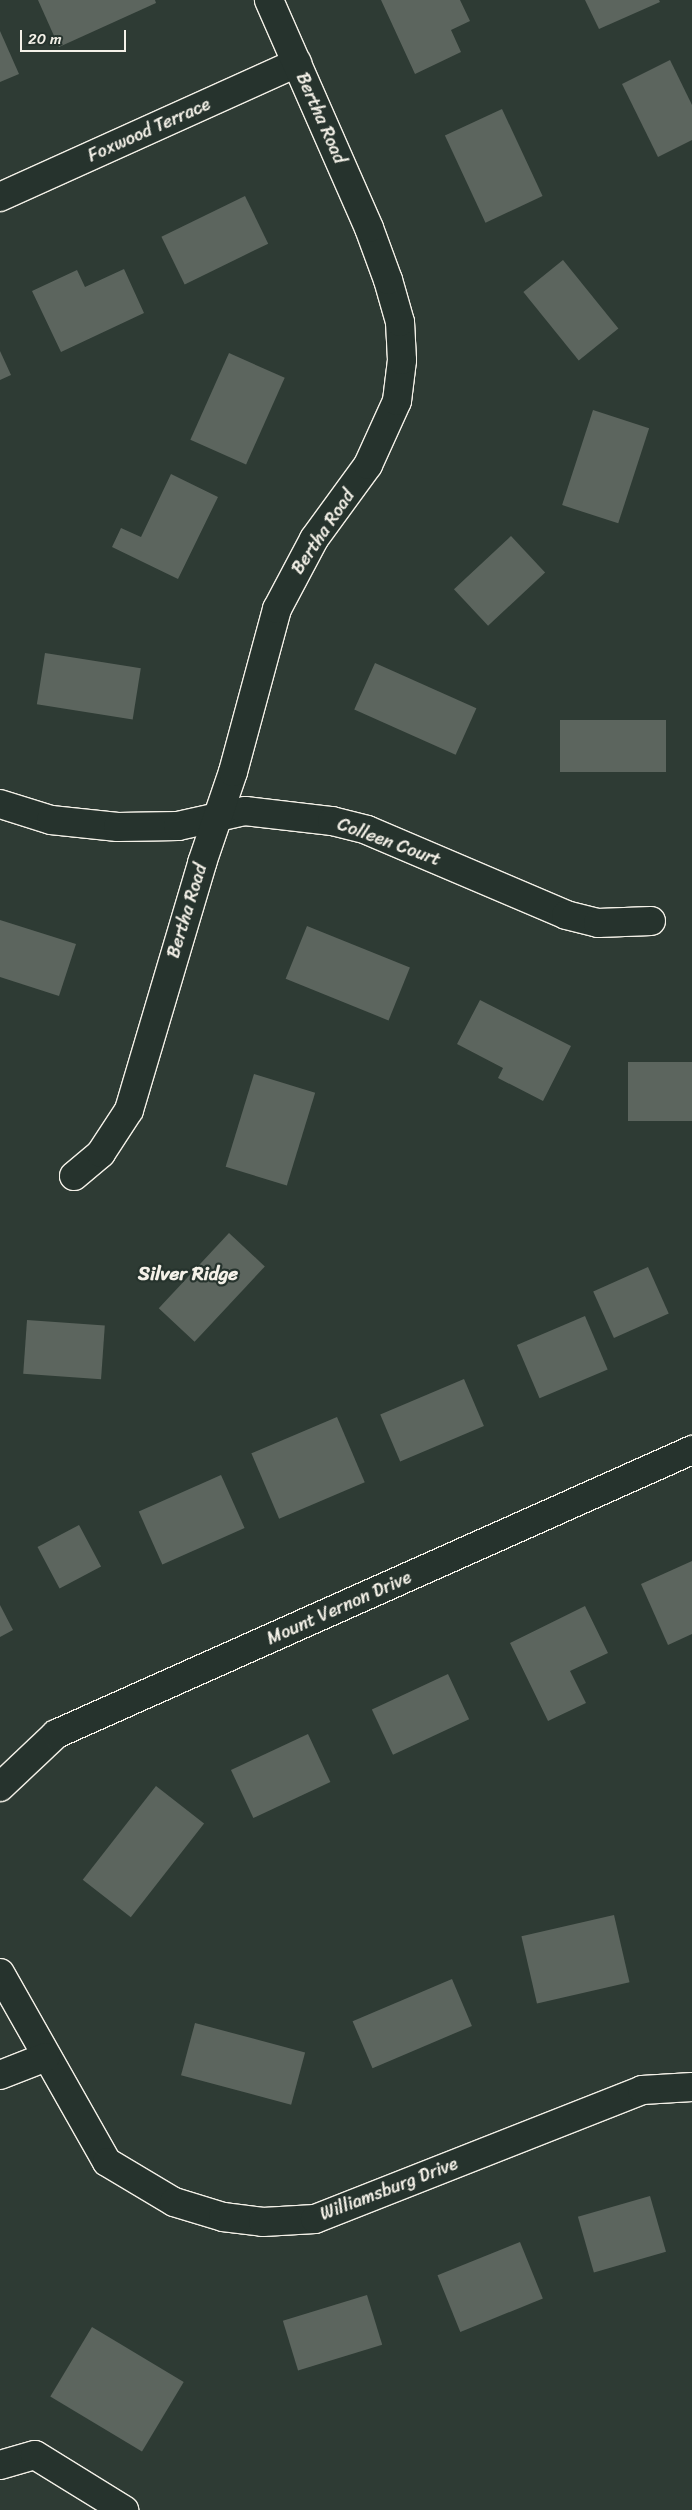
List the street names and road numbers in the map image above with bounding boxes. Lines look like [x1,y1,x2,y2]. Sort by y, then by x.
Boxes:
street label: Bertha Road [291,69,351,167]
street label: Foxwood Terrace [84,93,214,167]
street label: Bertha Road [287,486,359,578]
street label: Colleen Court [334,813,444,871]
street label: Bertha Road [162,861,212,961]
street label: Mount Vernon Drive [264,1566,414,1650]
street label: Williamsburg Drive [317,2153,461,2225]

